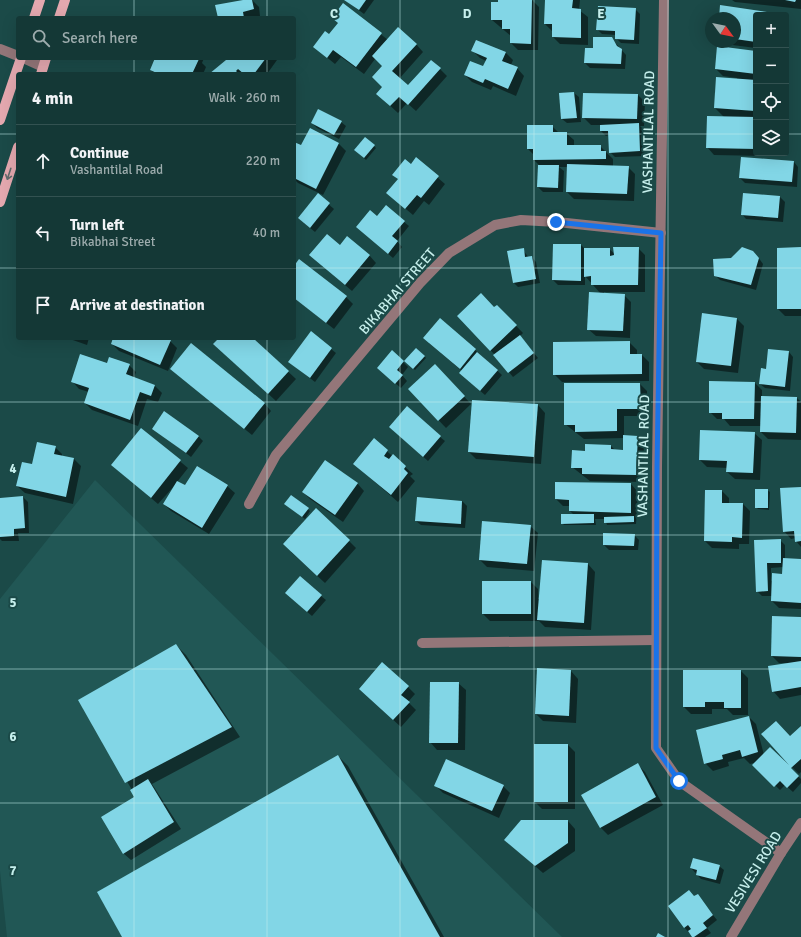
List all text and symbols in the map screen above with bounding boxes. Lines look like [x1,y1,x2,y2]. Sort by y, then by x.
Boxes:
text: C [330,6,338,22]
text: D [463,6,472,22]
text: E [597,6,605,22]
north arrow [705,12,741,48]
map controls [753,12,789,156]
button: + [753,12,789,48]
search box [16,16,296,60]
icon: search [30,27,52,49]
text: Search here [62,29,138,47]
button: − [753,48,789,84]
street label: VASHANTILAL ROAD [639,70,658,194]
button: locate [753,84,789,120]
text: 4 min [32,88,73,109]
text: Walk · 260 m [209,90,280,106]
button: layers [753,120,789,156]
text: Continue [70,144,129,162]
icon: ahead [32,150,54,172]
text: 220 m [246,153,280,169]
text: Vashantilal Road [70,162,163,178]
one-way arrow [5,168,12,181]
route end [547,213,565,231]
text: Turn left [70,216,124,234]
icon: left [32,222,54,244]
text: 40 m [253,225,280,241]
text: Bikabhai Street [70,234,155,250]
street label: BIKABHAI STREET [355,245,439,338]
icon: arrive [32,294,54,316]
text: Arrive at destination [70,296,205,314]
street label: VASHANTILAL ROAD [634,394,653,518]
text: 4 [9,461,17,477]
text: 5 [9,595,17,611]
text: 6 [9,729,17,745]
route start [670,772,688,790]
street label: VESIVESI ROAD [721,828,785,916]
text: 7 [9,863,17,879]

